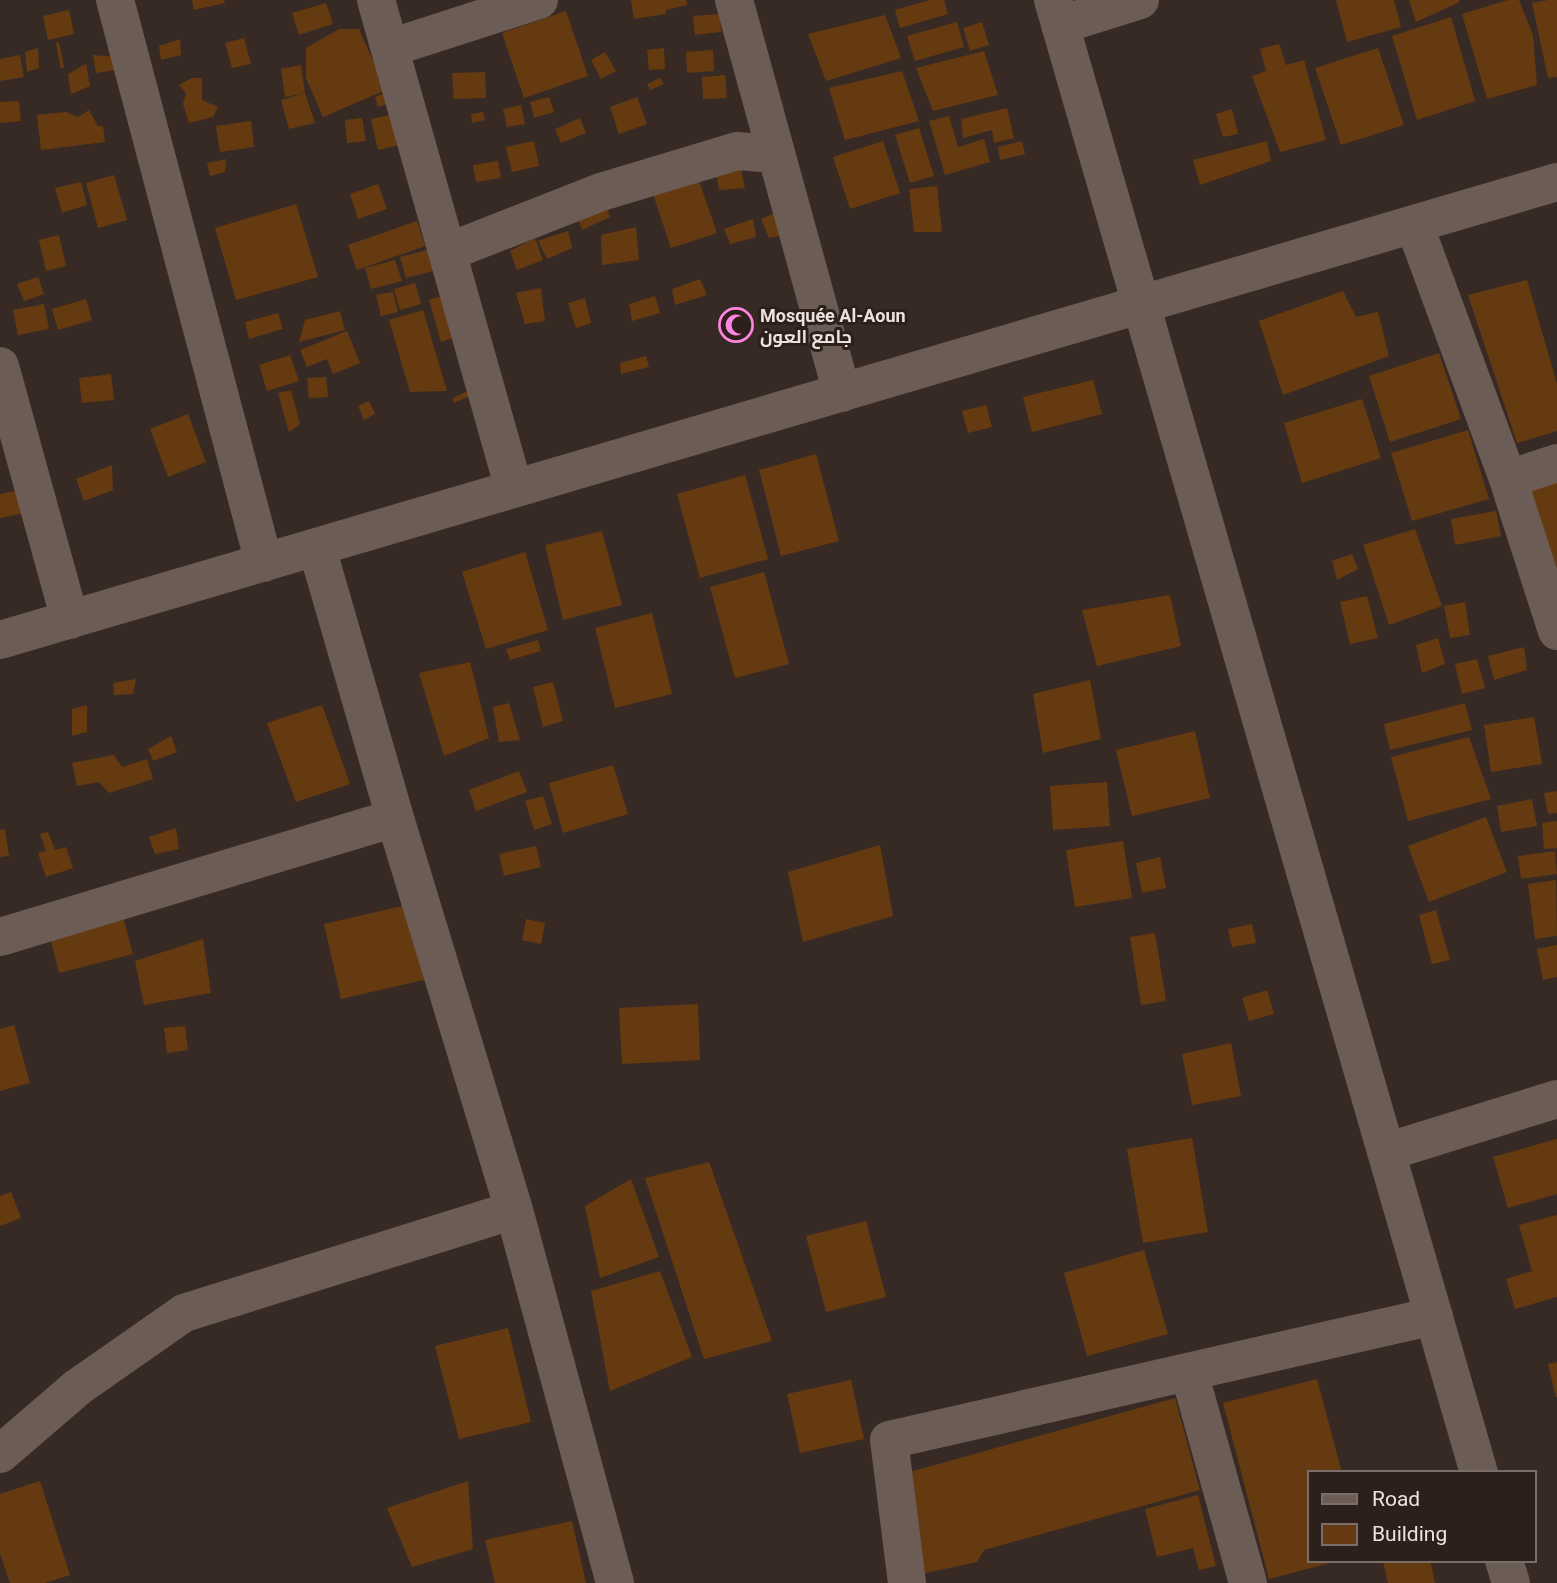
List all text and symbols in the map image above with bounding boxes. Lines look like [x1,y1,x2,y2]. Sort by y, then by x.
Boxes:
place label: Mosquée Al-Aoun جامع العون [760,305,906,349]
mosque icon: Mosquée Al-Aoun جامع العون [717,306,755,344]
legend [1308,1471,1536,1562]
text: Road [1372,1487,1420,1511]
text: Building [1372,1522,1447,1546]

